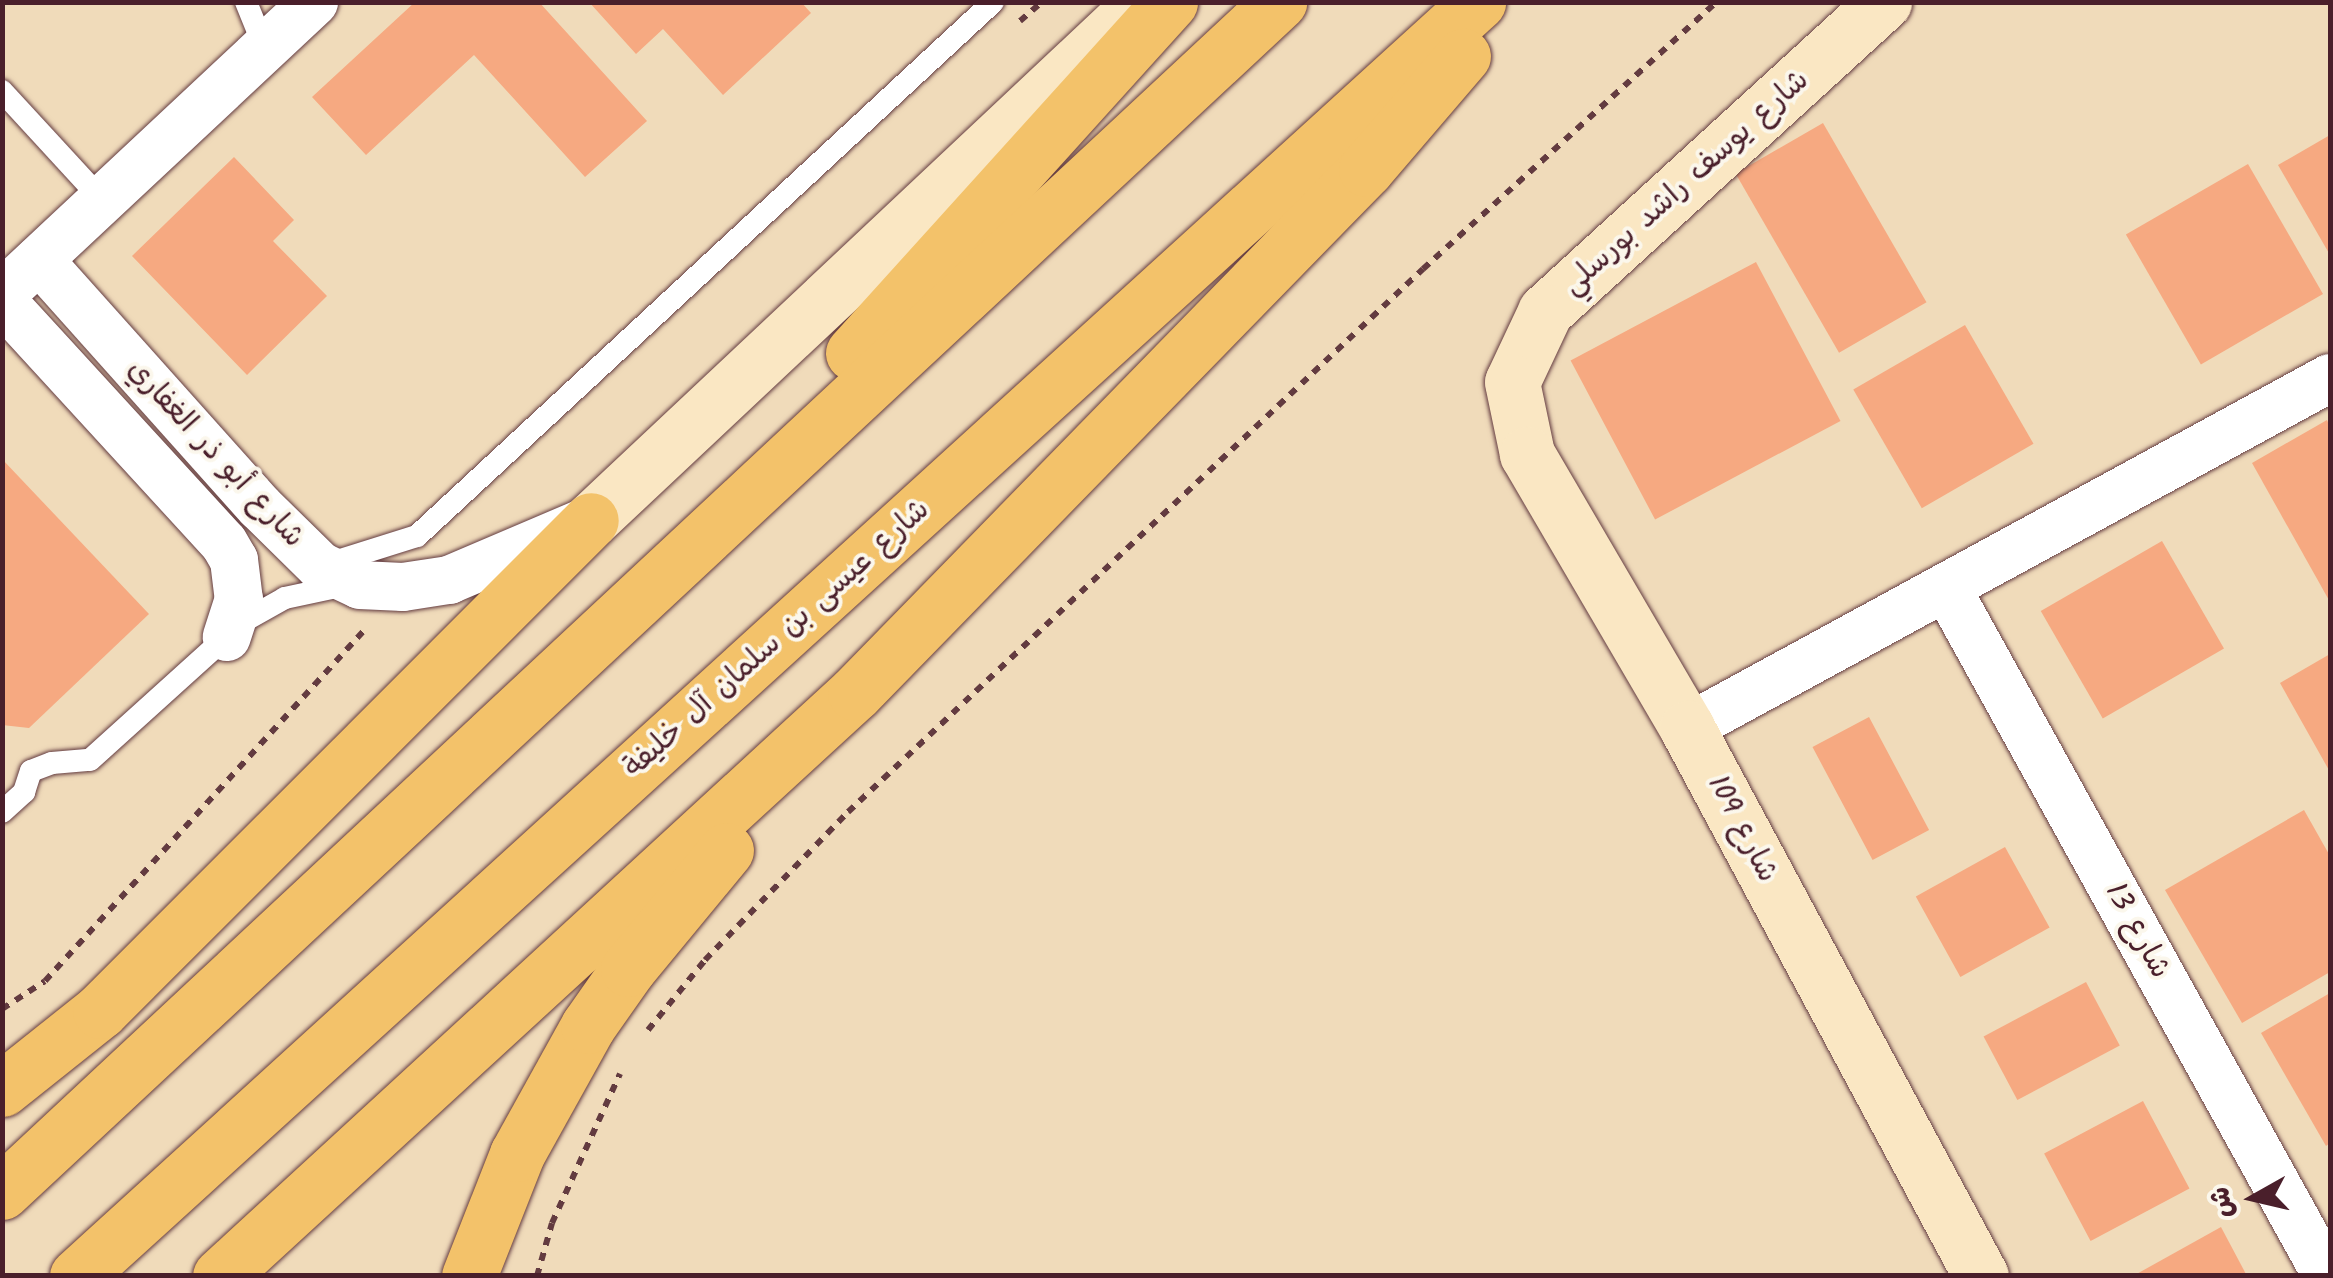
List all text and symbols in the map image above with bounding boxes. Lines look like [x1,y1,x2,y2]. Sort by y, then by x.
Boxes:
street label: شارع يوسف راشد بورسلي [1555,63,1817,303]
street label: شارع أبو ذر الغفاري [119,353,311,555]
street label: شارع عيسى بن سلمان آل خليفة [617,492,937,786]
street label: شارع 109 [1699,769,1785,889]
street label: شارع 13 [2096,877,2178,985]
north arrow [2203,1148,2303,1248]
text: ش [2198,1184,2247,1221]

